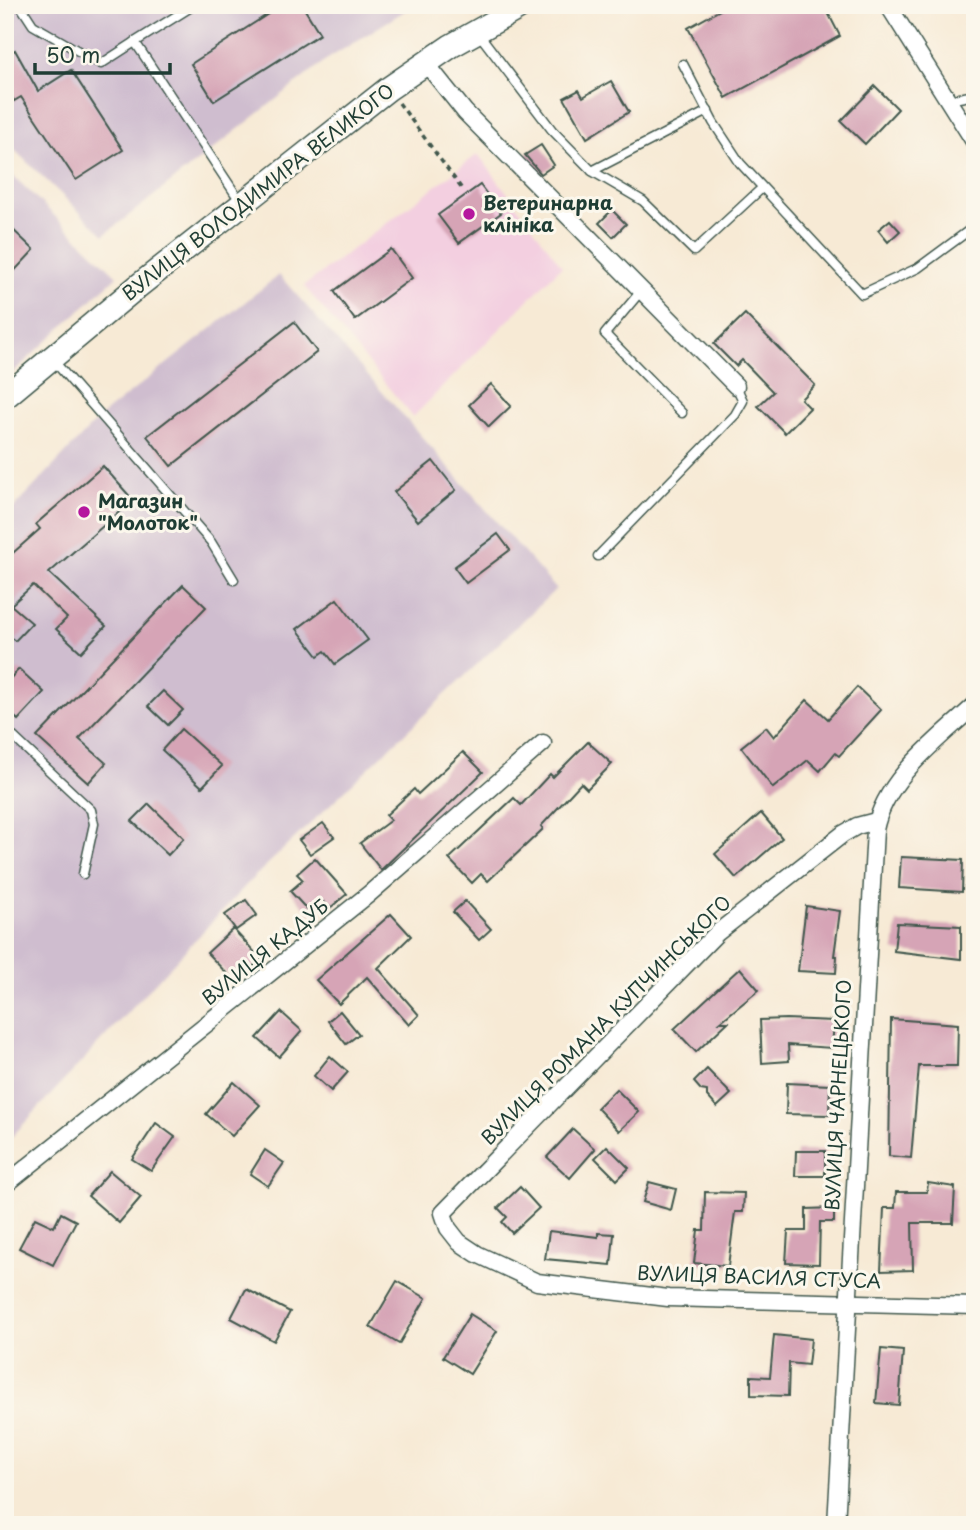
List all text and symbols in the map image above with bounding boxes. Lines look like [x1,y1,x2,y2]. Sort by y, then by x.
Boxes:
scale bar [35,32,170,76]
text: 50 m [46,38,100,70]
street label: ВУЛИЦЯ ВОЛОДИМИРА ВЕЛИКОГО [115,76,399,306]
place label: Ветеринарна клініка [483,188,613,238]
marker: Ветеринарна клініка [461,206,477,222]
place label: Магазин "Молоток" [98,486,198,536]
marker: Магазин "Молоток" [76,504,92,520]
street label: ВУЛИЦЯ РОМАНА КУПЧИНСЬКОГО [474,888,737,1151]
street label: ВУЛИЦЯ КАДУБ [195,892,333,1011]
street label: ВУЛИЦЯ ЧАРНЕЦЬКОГО [817,979,857,1211]
street label: ВУЛИЦЯ ВАСИЛЯ СТУСА [636,1258,882,1294]

